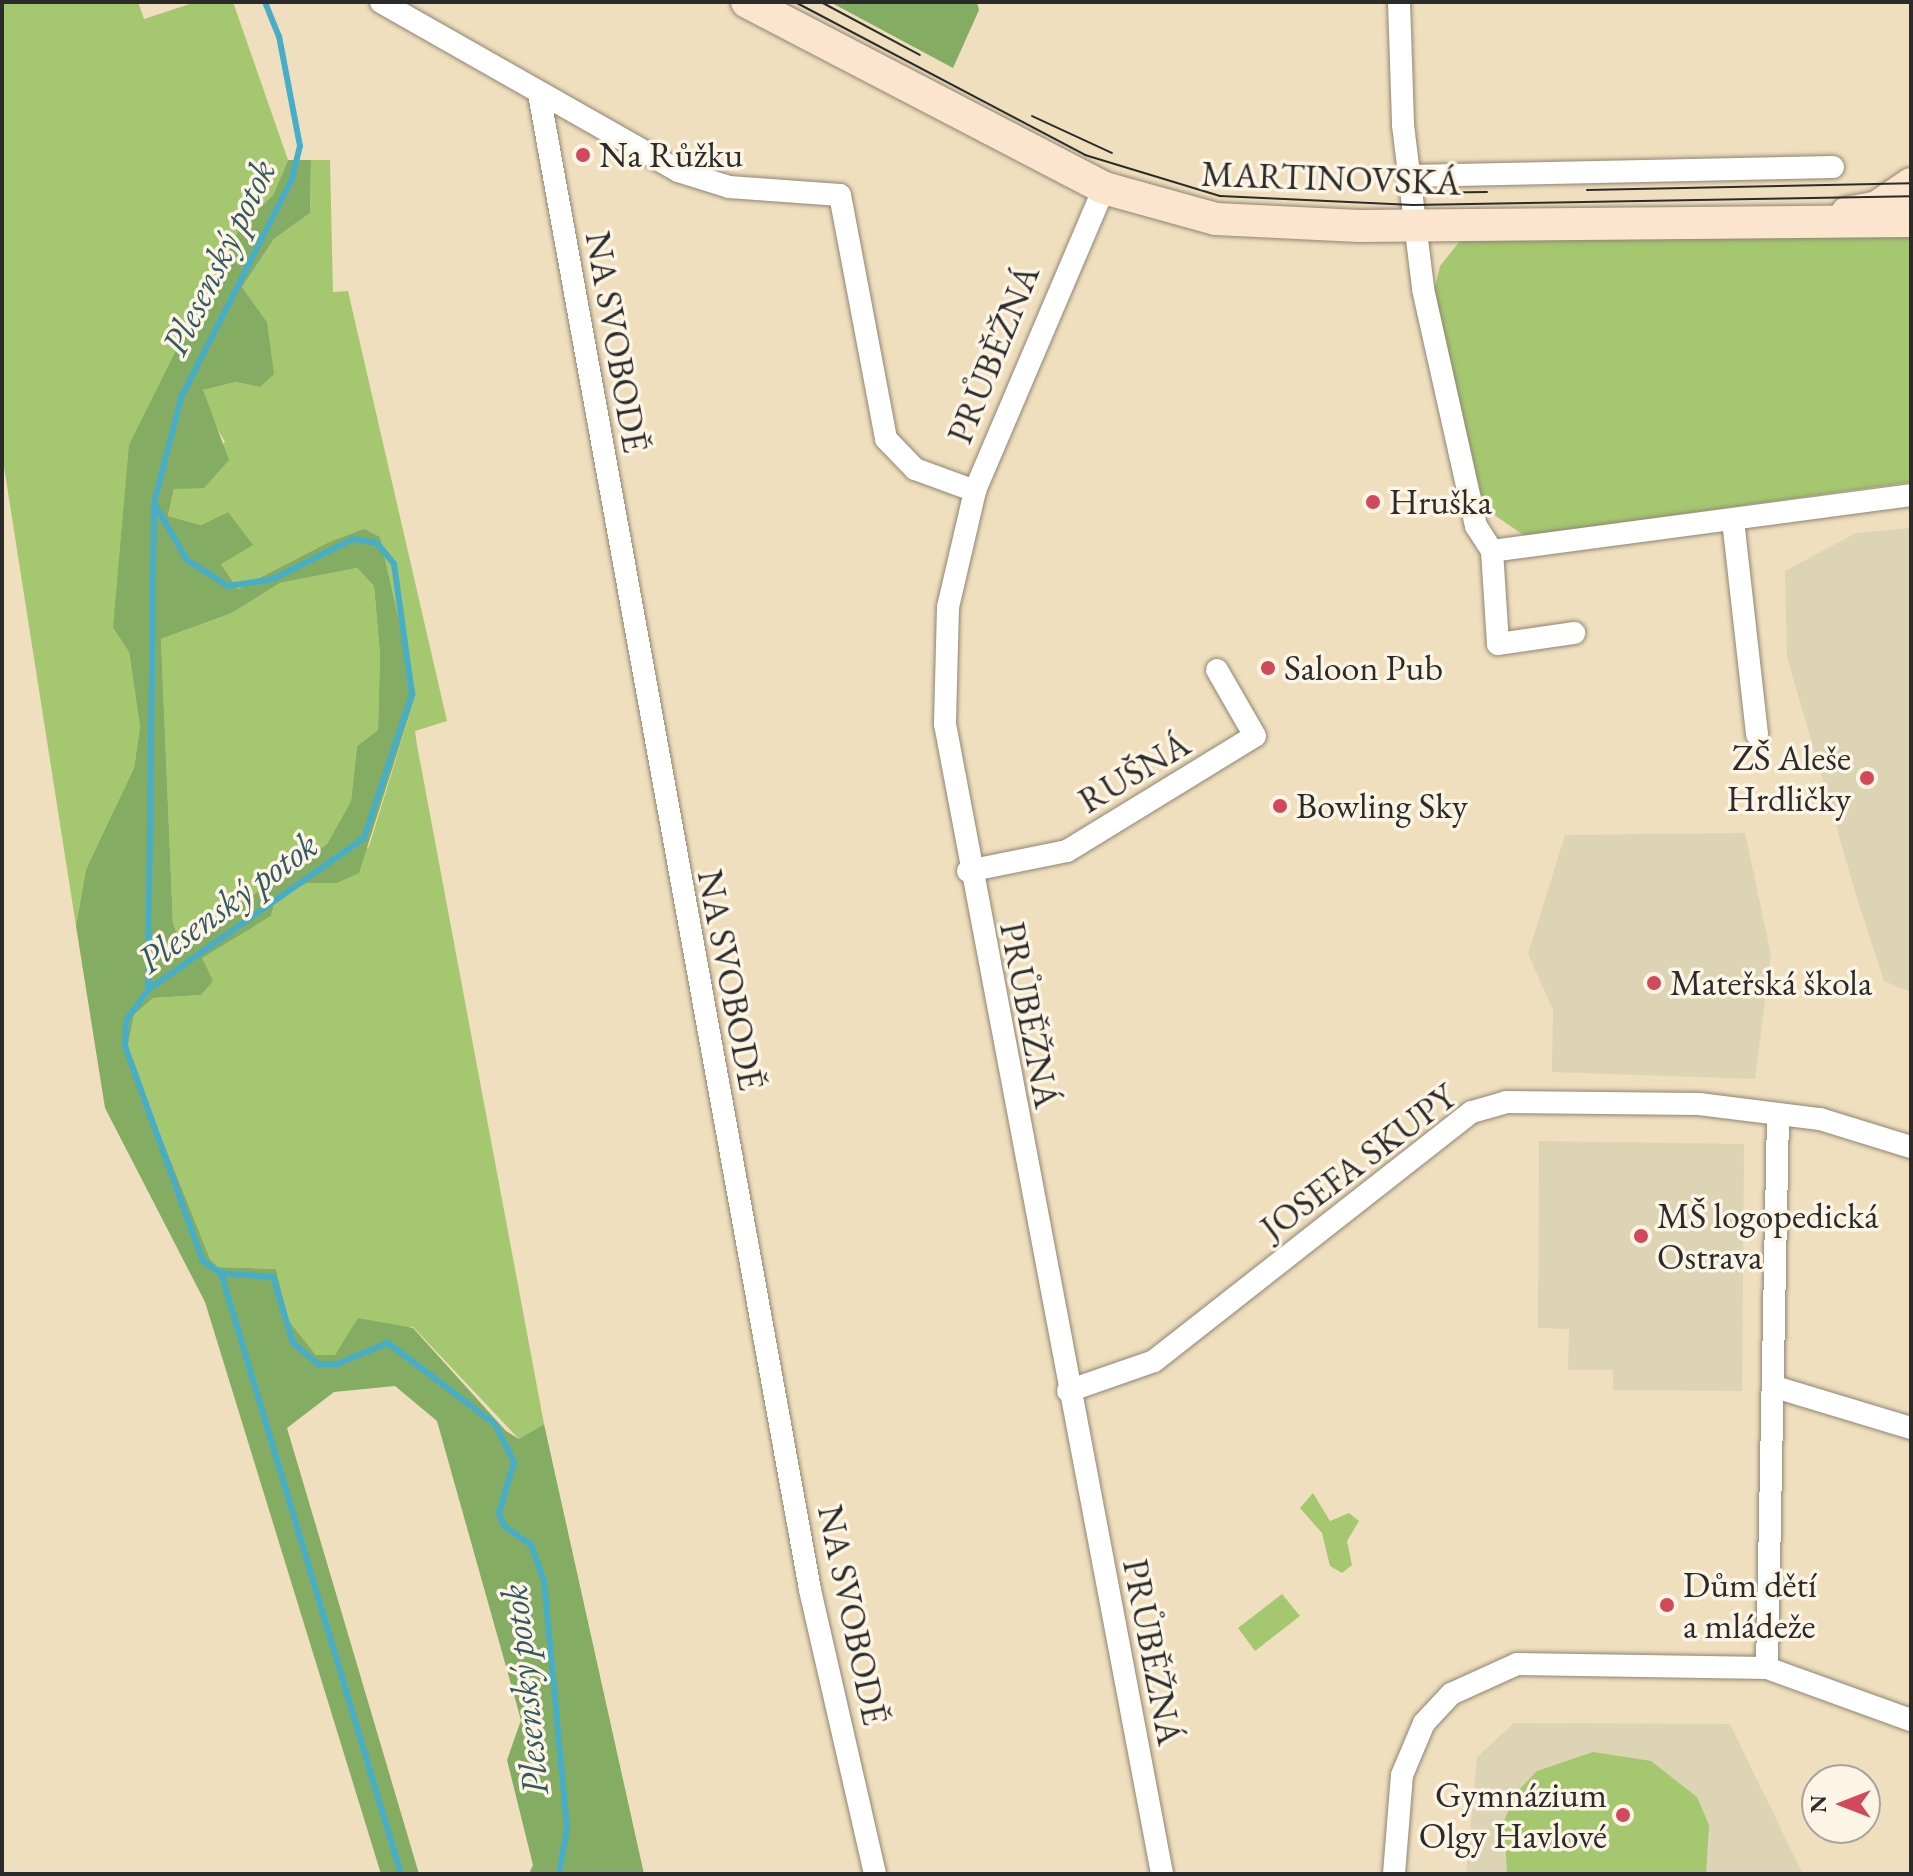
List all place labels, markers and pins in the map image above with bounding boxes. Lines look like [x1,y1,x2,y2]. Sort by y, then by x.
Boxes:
place label: Na Růžku [599,133,743,177]
marker: Na Růžku [574,146,592,164]
place label: Hruška [1389,480,1492,524]
marker: Hruška [1364,493,1382,511]
place label: Saloon Pub [1284,646,1443,690]
marker: Saloon Pub [1259,659,1277,677]
place label: ZŠ Aleše Hrdličky [1727,735,1851,820]
marker: ZŠ Aleše Hrdličky [1858,769,1876,787]
place label: Bowling Sky [1296,784,1468,828]
marker: Bowling Sky [1271,797,1289,815]
place label: Mateřská škola [1670,961,1872,1005]
marker: Mateřská škola [1645,974,1663,992]
place label: MŠ logopedická Ostrava [1657,1193,1879,1278]
marker: MŠ logopedická Ostrava [1632,1227,1650,1245]
place label: Dům dětí a mládeže [1683,1562,1817,1647]
marker: Dům dětí a mládeže [1658,1596,1676,1614]
place label: Gymnázium Olgy Havlové [1419,1772,1607,1857]
marker: Gymnázium Olgy Havlové [1614,1806,1632,1824]

